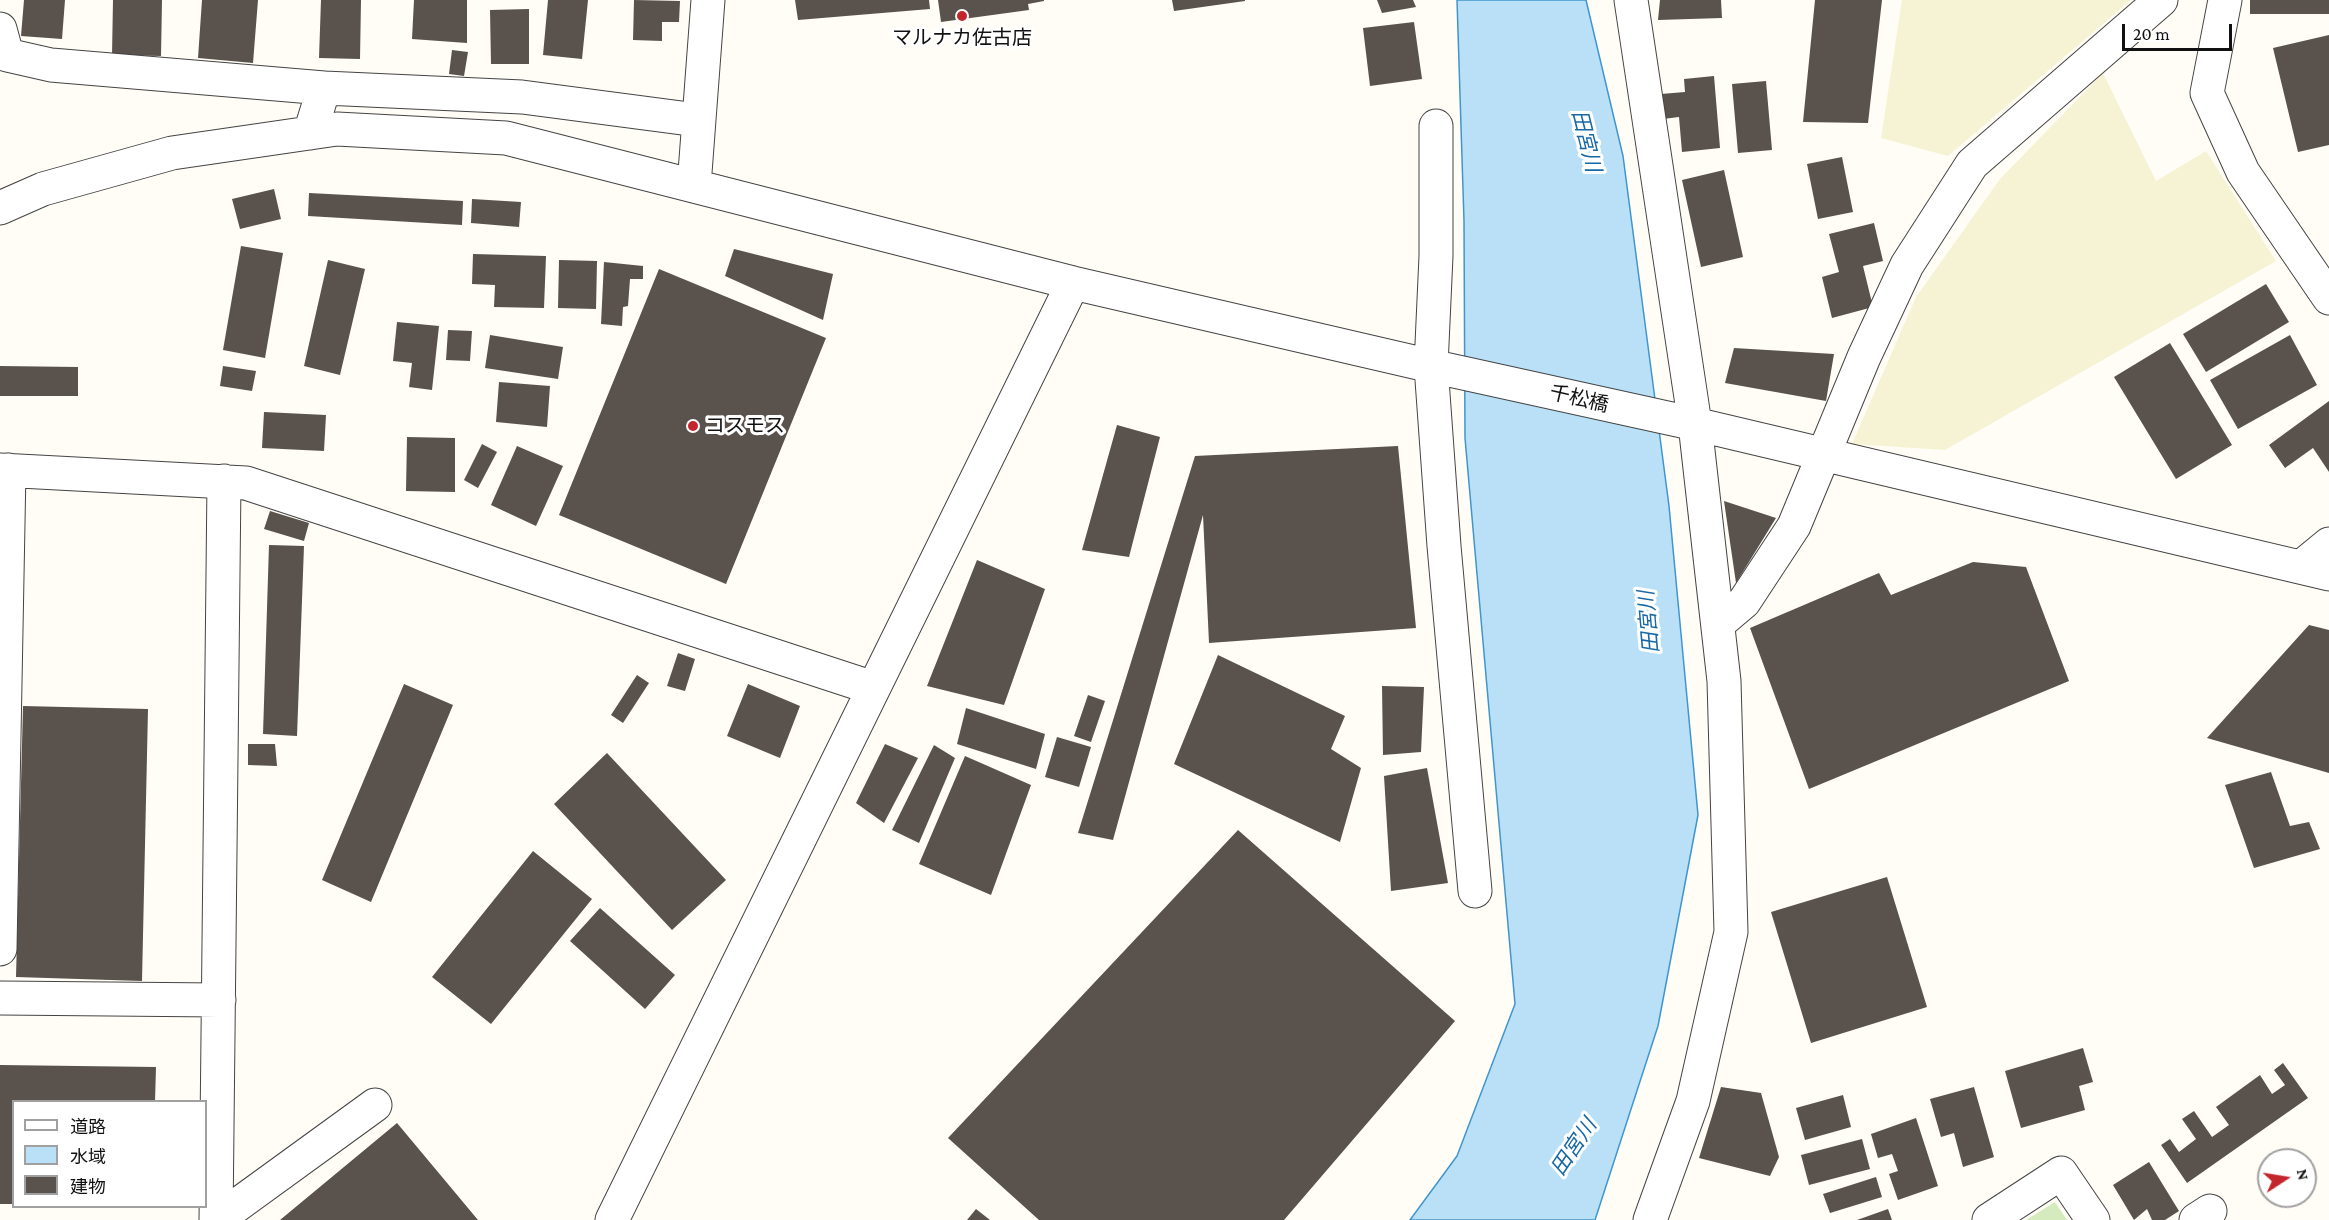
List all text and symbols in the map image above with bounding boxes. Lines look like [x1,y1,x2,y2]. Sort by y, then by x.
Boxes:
marker: マルナカ佐古店 [955,9,969,23]
scale bar [2125,12,2234,50]
text: 20 m [2133,24,2170,44]
place label: マルナカ佐古店 [892,26,1032,50]
water label: 田宮川 [1566,107,1606,175]
street label: 千松橋 [1547,381,1611,417]
place label: コスモス [705,414,785,438]
marker: コスモス [686,419,700,433]
water label: 田宮川 [1634,590,1664,654]
legend [12,1100,207,1208]
water label: 田宮川 [1546,1114,1602,1180]
text: 道路 [70,1117,106,1137]
text: 水域 [70,1147,106,1167]
north arrow [2257,1148,2317,1208]
text: N [2294,1167,2313,1182]
text: 建物 [70,1177,106,1197]

